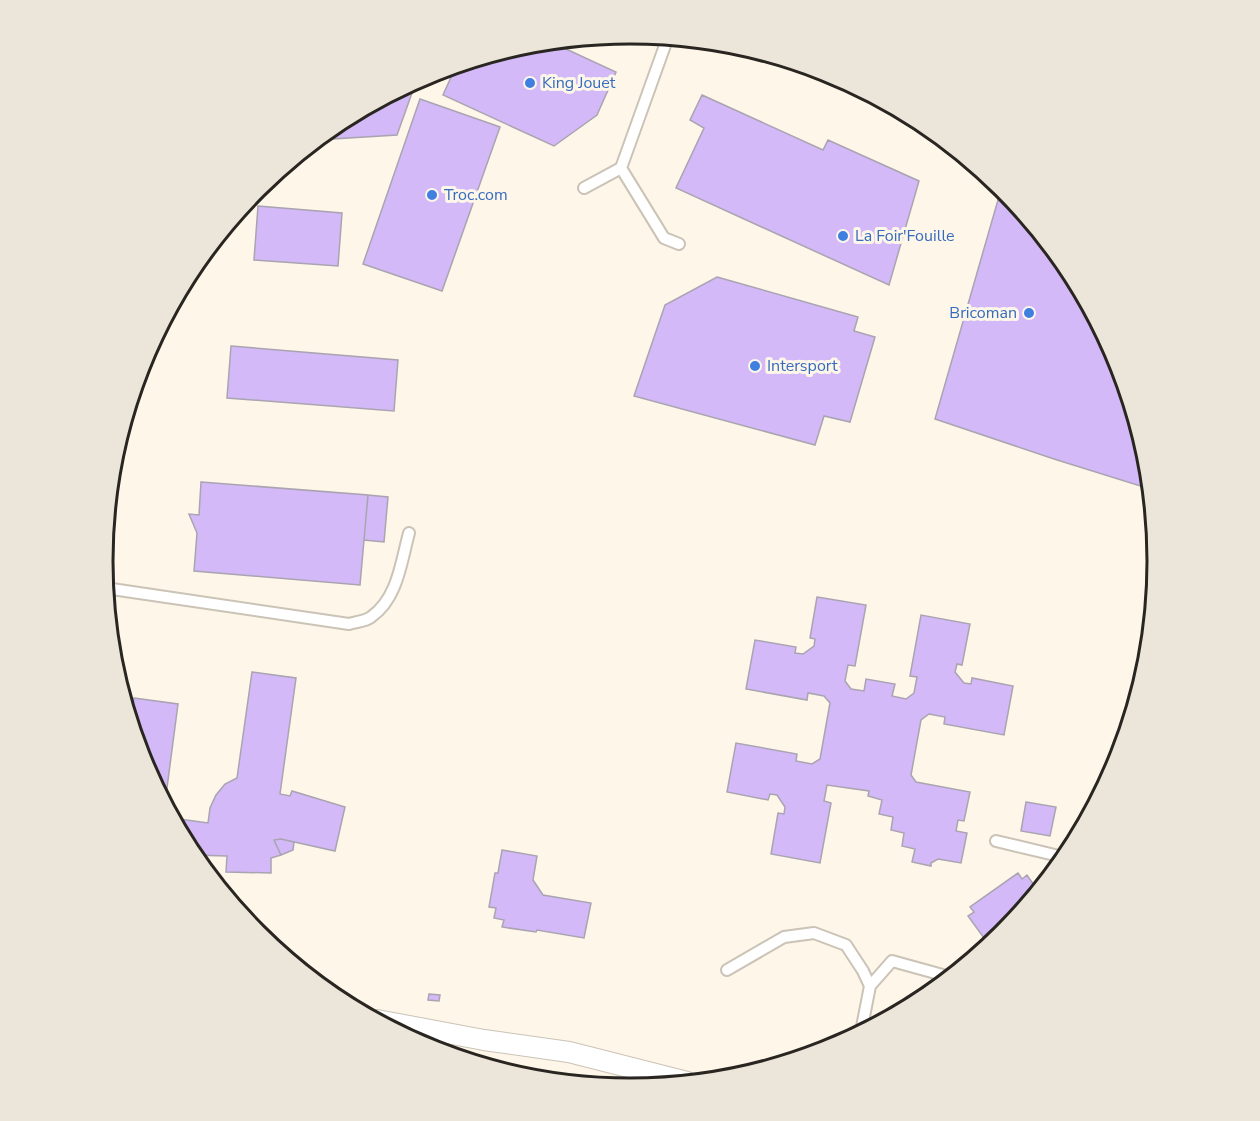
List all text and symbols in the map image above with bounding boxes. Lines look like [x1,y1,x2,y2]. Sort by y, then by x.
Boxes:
place label: King Jouet [542,72,616,94]
marker: King Jouet [523,76,537,90]
place label: Troc.com [444,184,508,206]
marker: Troc.com [425,188,439,202]
place label: La Foir'Fouille [855,225,955,247]
marker: La Foir'Fouille [836,229,850,243]
place label: Bricoman [949,302,1017,324]
marker: Bricoman [1022,306,1036,320]
place label: Intersport [767,355,838,377]
marker: Intersport [748,359,762,373]

